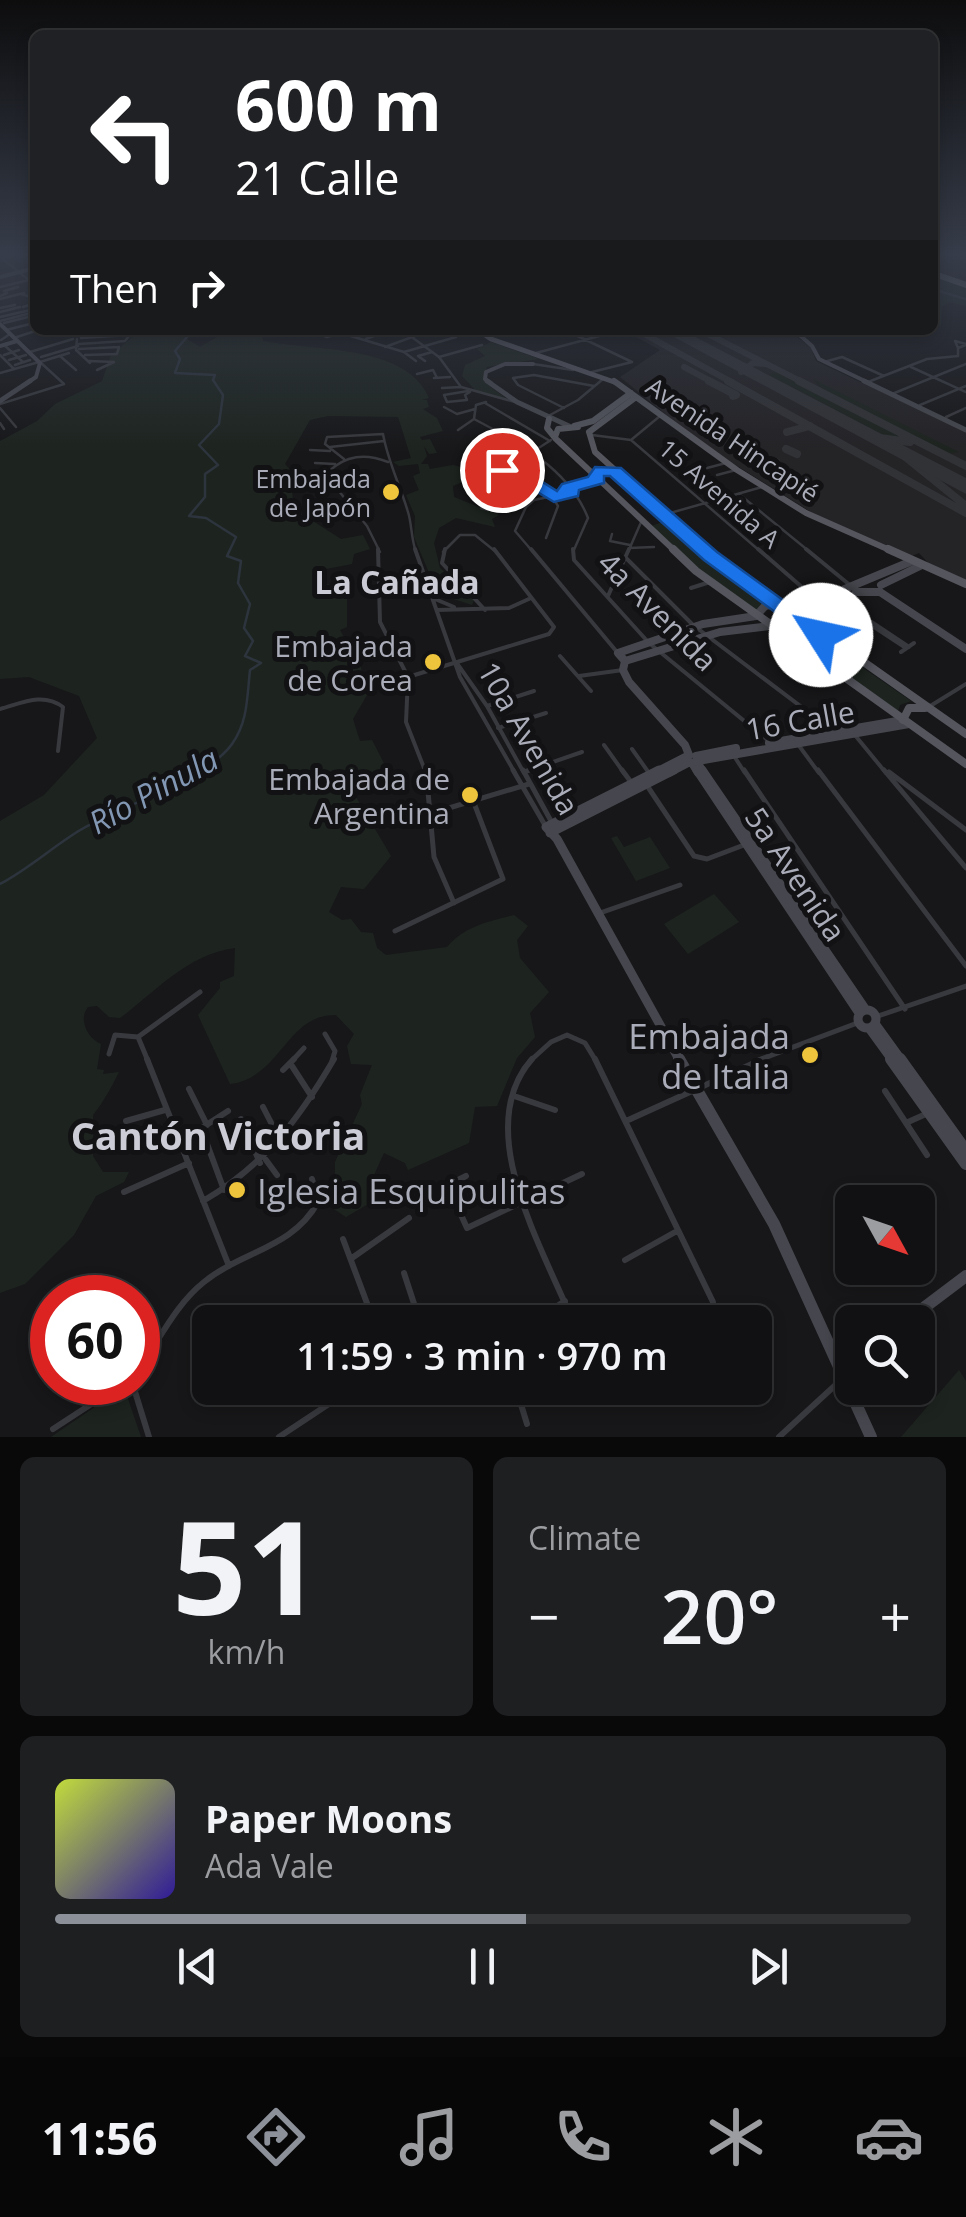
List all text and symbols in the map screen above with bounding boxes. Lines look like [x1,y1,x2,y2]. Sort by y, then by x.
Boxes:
text: 600 m [235,56,442,152]
icon: left [70,70,200,200]
text: 21 Calle [235,147,400,208]
icon: right [179,260,234,315]
text: Then [70,262,159,314]
street label: Avenida Hincapié [640,369,826,509]
pin [460,428,545,513]
street label: 15 Avenida A [652,431,788,555]
icon: arrive [475,443,530,498]
place label: Embajada de Japón [255,461,371,524]
marker: Embajada de Japón [380,481,402,503]
street label: 4a Avenida [589,542,727,680]
district label: La Cañada [314,560,480,603]
position arrow [769,583,873,687]
place label: Embajada de Corea [274,625,413,700]
marker: Embajada de Corea [422,651,444,673]
street label: 10a Avenida [469,654,589,822]
street label: 16 Calle [742,690,858,750]
water label: Río Pinula [81,737,225,843]
place label: Embajada de Argentina [268,758,450,833]
marker: Embajada de Argentina [459,784,481,806]
street label: 5a Avenida [736,799,856,949]
place label: Embajada de Italia [628,1012,790,1099]
marker: Embajada de Italia [799,1044,821,1066]
district label: Cantón Victoria [71,1109,365,1161]
place label: Iglesia Esquipulitas [257,1167,565,1214]
marker: Iglesia Esquipulitas [226,1179,248,1201]
north arrow [835,1185,935,1285]
map controls [835,1185,935,1405]
speed limit sign: 60 [30,1275,160,1405]
button: search [835,1305,935,1405]
text: 11:59 · 3 min · 970 m [296,1329,668,1381]
text: 51 [172,1476,321,1653]
text: Climate [528,1516,641,1559]
text: 20° [661,1564,778,1666]
text: − [528,1578,559,1653]
text: + [880,1578,911,1653]
text: km/h [208,1630,285,1673]
text: Paper Moons [205,1792,452,1844]
text: Ada Vale [205,1844,334,1887]
icon: previous [170,1939,225,1994]
icon: pause [455,1939,510,1994]
icon: next [741,1939,796,1994]
icon: directions [241,2102,311,2172]
icon: music [394,2102,464,2172]
icon: phone [548,2102,618,2172]
icon: climate [701,2102,771,2172]
icon: car [854,2102,924,2172]
text: 11:56 [42,2107,157,2168]

